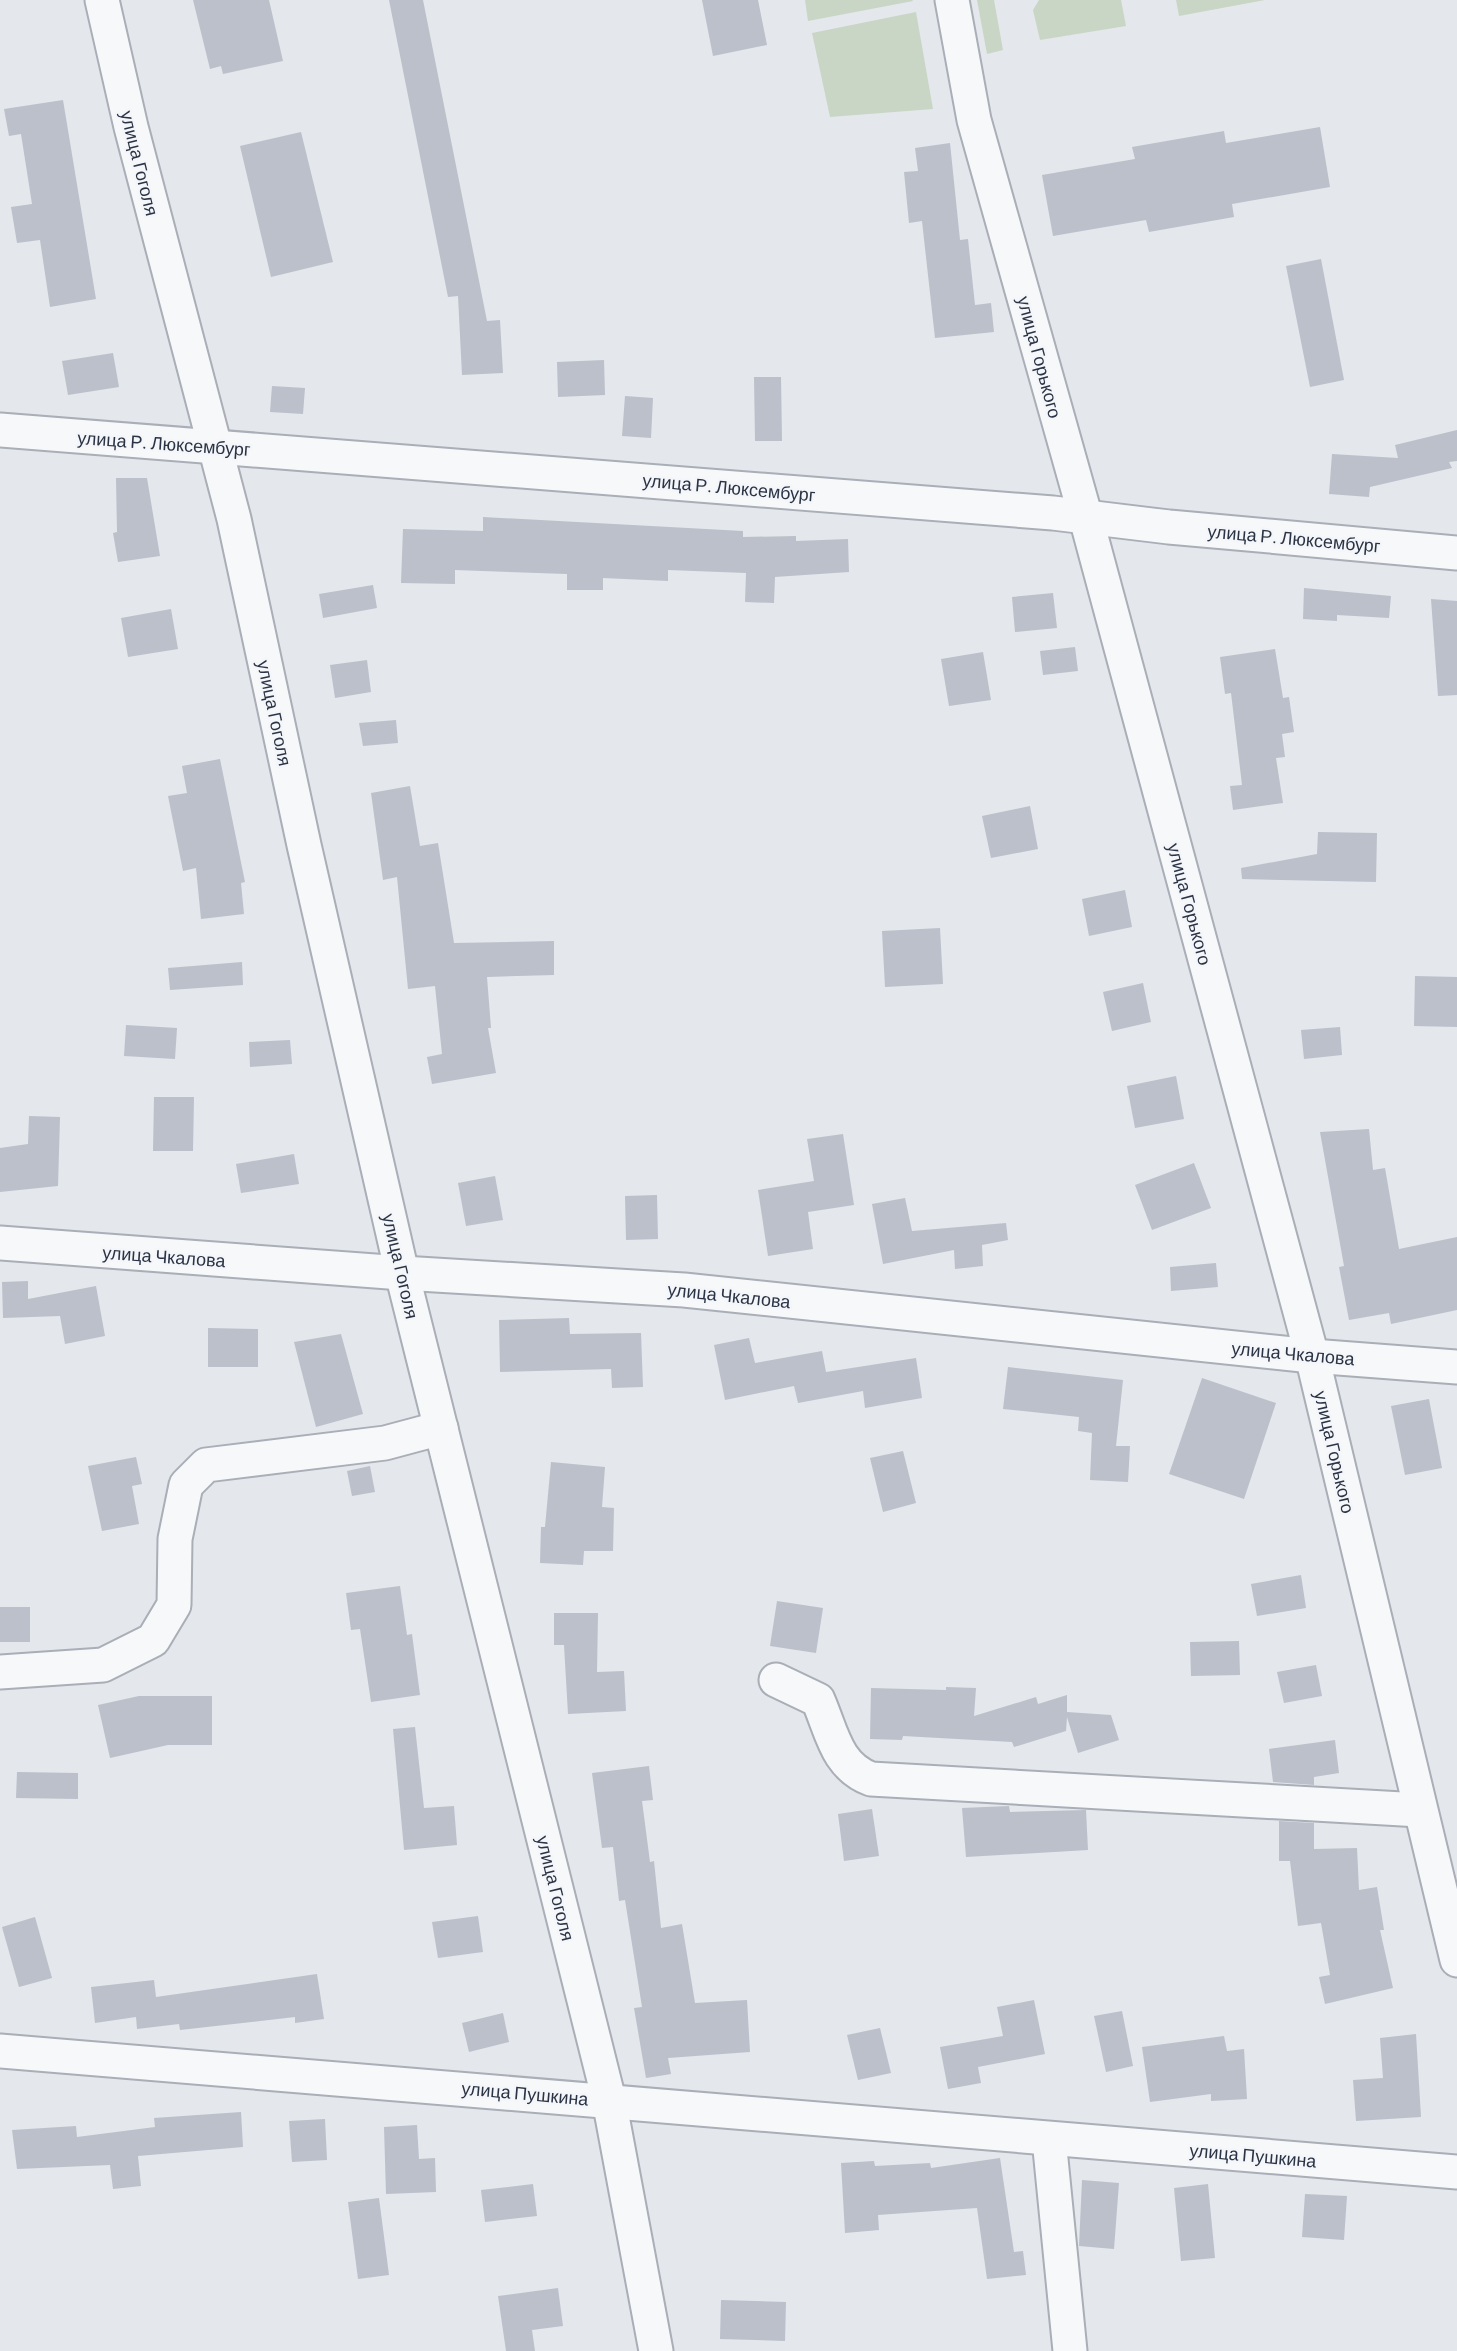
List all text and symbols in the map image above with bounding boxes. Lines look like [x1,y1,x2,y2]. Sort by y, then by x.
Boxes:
street label: улица Гоголя [116,108,164,218]
street label: улица Горького [1013,294,1067,420]
street label: улица Р. Люксембург [77,426,252,460]
street label: улица Р. Люксембург [642,468,817,506]
street label: улица Р. Люксембург [1207,519,1382,557]
street label: улица Гоголя [253,658,297,768]
street label: улица Горького [1163,841,1217,967]
street label: улица Гоголя [378,1211,424,1321]
street label: улица Чкалова [102,1241,227,1271]
street label: улица Чкалова [666,1278,793,1312]
street label: улица Чкалова [1231,1337,1356,1369]
street label: улица Горького [1310,1388,1360,1516]
street label: улица Гоголя [532,1833,580,1943]
street label: улица Пушкина [461,2076,590,2110]
street label: улица Пушкина [1189,2138,1318,2172]

